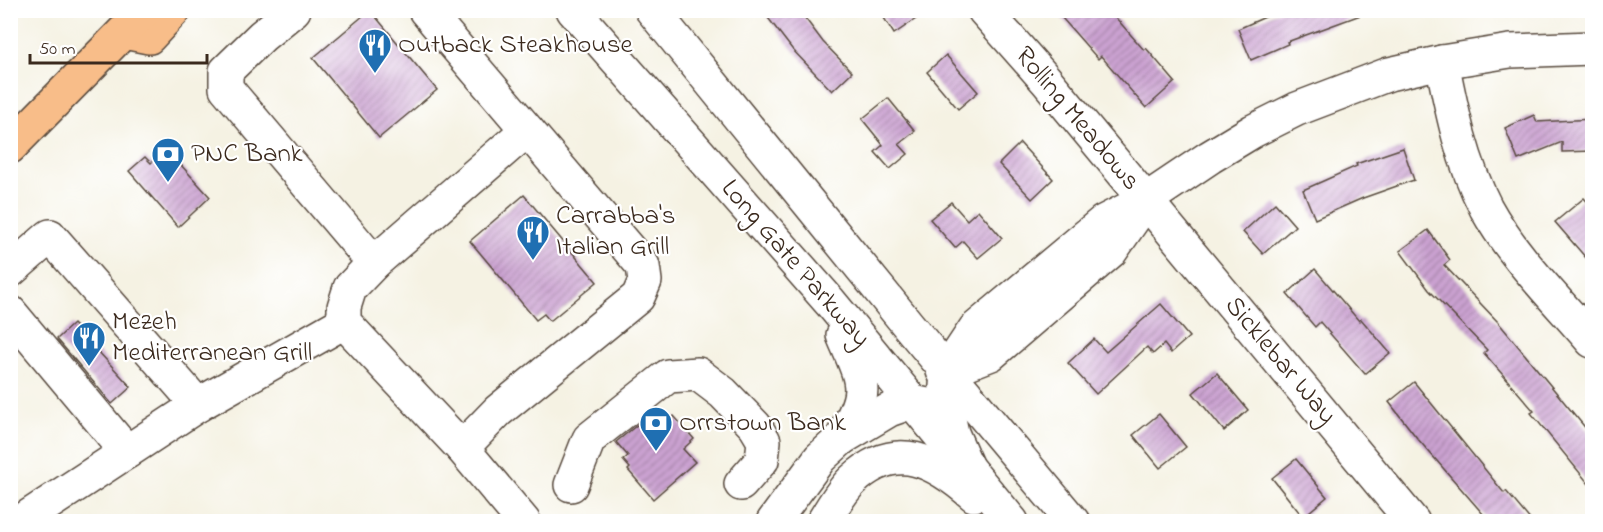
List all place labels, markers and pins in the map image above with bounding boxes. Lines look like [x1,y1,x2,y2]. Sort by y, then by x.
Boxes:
place label: Outback Steakhouse [398,26,633,65]
restaurant icon: Outback Steakhouse [357,27,393,74]
place label: PNC Bank [191,135,303,174]
bank icon: PNC Bank [150,136,186,183]
place label: Carrabba's Italian Grill [556,197,676,267]
restaurant icon: Carrabba's Italian Grill [515,214,551,261]
place label: Mezeh Mediterranean Grill [112,303,312,373]
restaurant icon: Mezeh Mediterranean Grill [71,320,107,367]
place label: Orrstown Bank [679,404,846,443]
bank icon: Orrstown Bank [638,405,674,452]

